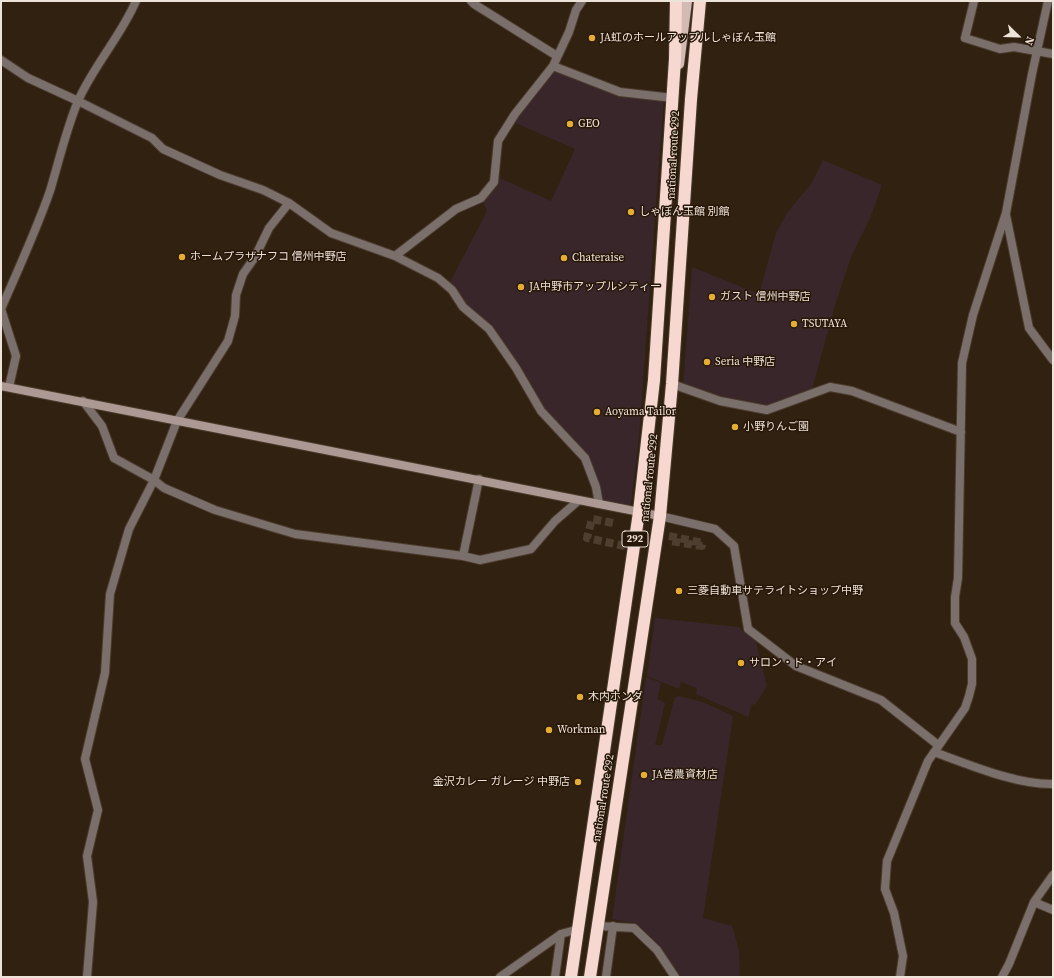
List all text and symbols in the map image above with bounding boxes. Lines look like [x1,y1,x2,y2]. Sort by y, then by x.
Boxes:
north arrow [998,16,1038,56]
place label: JA虹のホールアップルしゃぼん玉館 [600,31,776,45]
marker: JA虹のホールアップルしゃぼん玉館 [587,33,597,43]
text: N [1021,34,1038,47]
street label: national route 292 [665,111,683,199]
place label: GEO [578,117,600,131]
marker: GEO [565,119,575,129]
place label: しゃぼん玉館 別館 [639,205,730,219]
marker: しゃぼん玉館 別館 [626,207,636,217]
place label: ホームプラザナフコ 信州中野店 [190,250,347,264]
place label: Chateraise [572,251,624,265]
marker: ホームプラザナフコ 信州中野店 [177,252,187,262]
marker: Chateraise [559,253,569,263]
place label: JA中野市アップルシティー [529,280,661,294]
marker: JA中野市アップルシティー [516,282,526,292]
place label: ガスト 信州中野店 [720,290,811,304]
marker: ガスト 信州中野店 [707,292,717,302]
place label: TSUTAYA [802,317,847,331]
marker: TSUTAYA [789,319,799,329]
place label: Seria 中野店 [715,355,775,369]
marker: Seria 中野店 [702,357,712,367]
place label: Aoyama Tailor [605,405,676,419]
marker: Aoyama Tailor [592,407,602,417]
place label: 小野りんご園 [743,420,809,434]
marker: 小野りんご園 [730,422,740,432]
street label: national route 292 [639,433,661,523]
road number: 292 [622,531,648,547]
place label: 三菱自動車サテライトショップ中野 [687,584,863,598]
marker: 三菱自動車サテライトショップ中野 [674,586,684,596]
place label: サロン・ド・アイ [749,656,837,670]
marker: サロン・ド・アイ [736,658,746,668]
place label: 木内ホンダ [588,690,643,704]
marker: 木内ホンダ [575,692,585,702]
place label: Workman [557,723,606,737]
marker: Workman [544,725,554,735]
street label: national route 292 [591,753,617,843]
place label: JA営農資材店 [652,768,718,782]
marker: JA営農資材店 [639,770,649,780]
place label: 金沢カレー ガレージ 中野店 [433,775,570,789]
marker: 金沢カレー ガレージ 中野店 [573,777,583,787]

